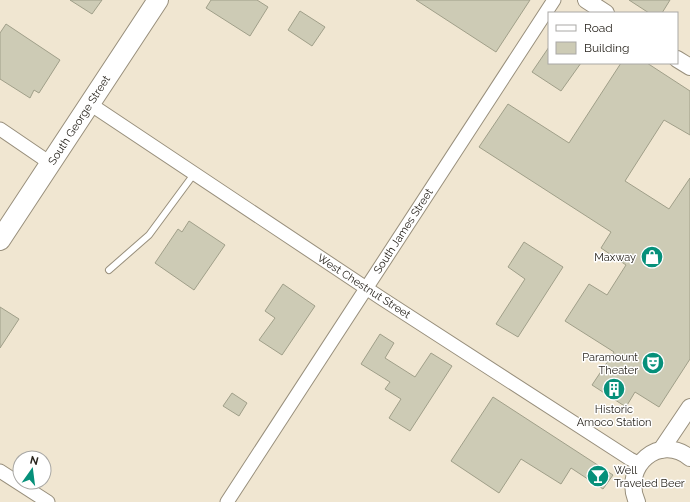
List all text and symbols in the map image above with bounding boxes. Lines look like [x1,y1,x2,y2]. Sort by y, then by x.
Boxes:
legend [548,12,678,64]
text: Road [584,21,613,35]
text: Building [584,41,630,55]
street label: South George Street [46,73,113,167]
street label: South James Street [371,186,436,276]
shop icon: Maxway [639,244,665,270]
street label: West Chestnut Street [315,251,413,322]
place label: Maxway [594,251,636,264]
theatre icon: Paramount Theater [640,350,666,376]
place label: Paramount Theater [582,351,638,377]
building icon: Historic Amoco Station [601,376,627,402]
place label: Historic Amoco Station [577,403,651,429]
north arrow [12,450,52,490]
text: N [29,453,40,468]
bar icon: Well Traveled Beer [585,463,611,489]
place label: Well Traveled Beer [614,464,685,490]

